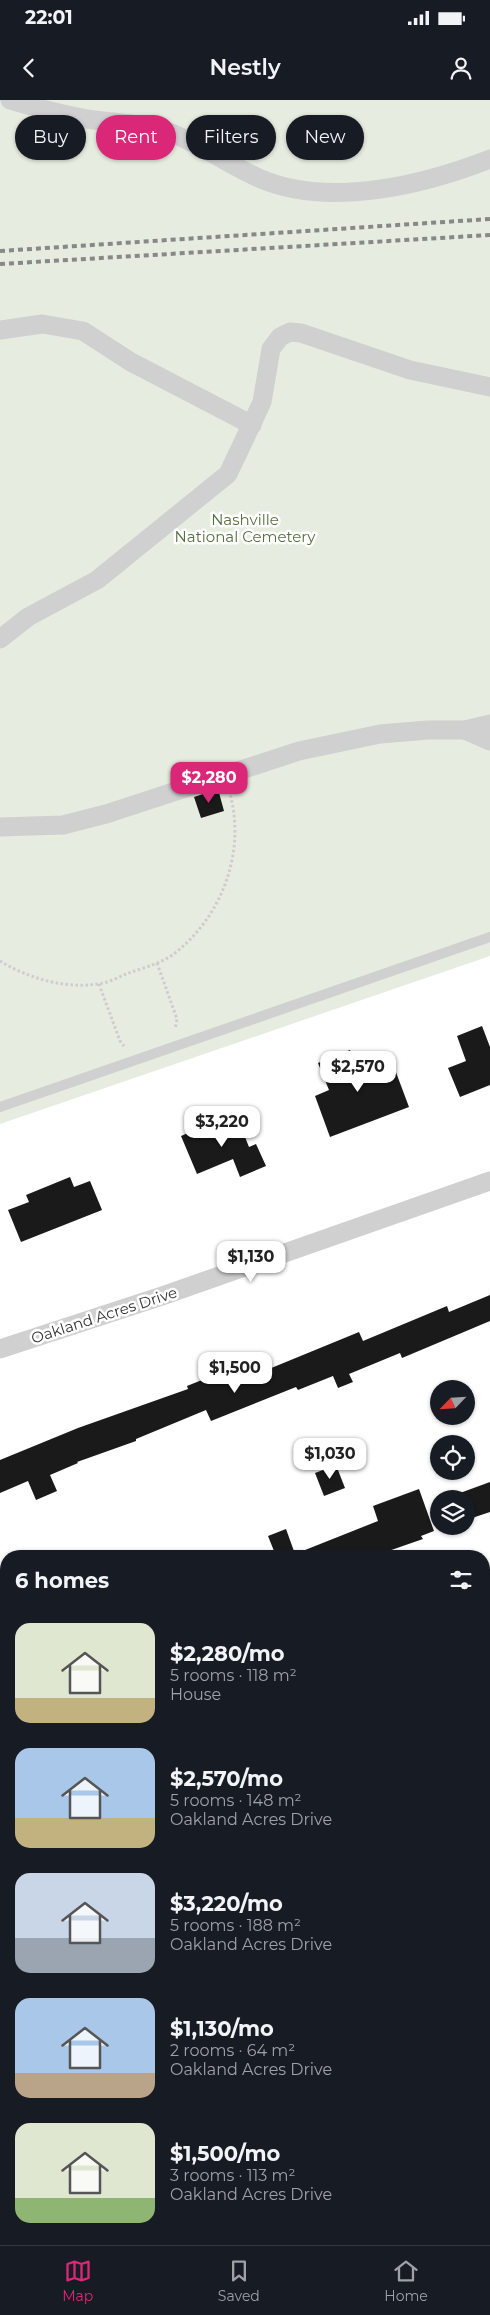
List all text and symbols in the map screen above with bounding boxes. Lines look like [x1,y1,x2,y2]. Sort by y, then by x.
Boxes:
text: 22:01 [25,6,73,29]
icon: back [15,54,43,82]
text: Nestly [209,54,281,81]
icon: person [447,54,475,82]
chip: Buy [15,115,86,160]
chip: Rent [96,115,176,160]
chip: Filters [186,115,276,160]
chip: New [286,115,364,160]
park label: Nashville National Cemetery [175,510,316,546]
pin: $2,280 [168,762,250,804]
text: $2,280 [181,768,237,787]
pin: $2,570 [317,1050,399,1093]
text: $2,570 [331,1057,385,1076]
pin: $3,220 [181,1106,263,1148]
text: $3,220 [195,1112,249,1131]
pin: $1,130 [210,1240,292,1283]
text: $1,130 [228,1247,274,1266]
street label: Oakland Acres Drive [29,1282,179,1348]
pin: $1,500 [194,1352,276,1394]
text: $1,500 [209,1358,261,1377]
north arrow [430,1380,475,1425]
map controls [430,1380,475,1535]
button: locate [430,1435,475,1480]
pin: $1,030 [289,1438,371,1480]
text: $1,030 [304,1444,356,1463]
button: layers [430,1490,475,1535]
icon: filters [447,1566,475,1594]
text: 6 homes [15,1568,109,1593]
text: $2,280/mo [170,1641,285,1666]
icon: home [55,1643,115,1703]
text: 5 rooms · 118 m² [170,1666,297,1685]
text: House [170,1685,221,1704]
text: $2,570/mo [170,1766,283,1791]
icon: home [55,1768,115,1828]
text: 5 rooms · 148 m² [170,1791,302,1810]
text: Oakland Acres Drive [170,1810,332,1829]
text: $3,220/mo [170,1891,283,1916]
icon: home [55,1893,115,1953]
text: 5 rooms · 188 m² [170,1916,301,1935]
text: Oakland Acres Drive [170,1935,332,1954]
text: $1,130/mo [170,2016,274,2041]
icon: home [55,2018,115,2078]
text: 2 rooms · 64 m² [170,2041,295,2060]
text: Oakland Acres Drive [170,2060,332,2079]
text: $1,500/mo [170,2141,280,2166]
icon: home [55,2143,115,2203]
text: 3 rooms · 113 m² [170,2166,295,2185]
text: Oakland Acres Drive [170,2185,332,2204]
tab: Map [62,2257,93,2305]
tab: Saved [218,2257,260,2305]
tab: Home [384,2257,428,2305]

